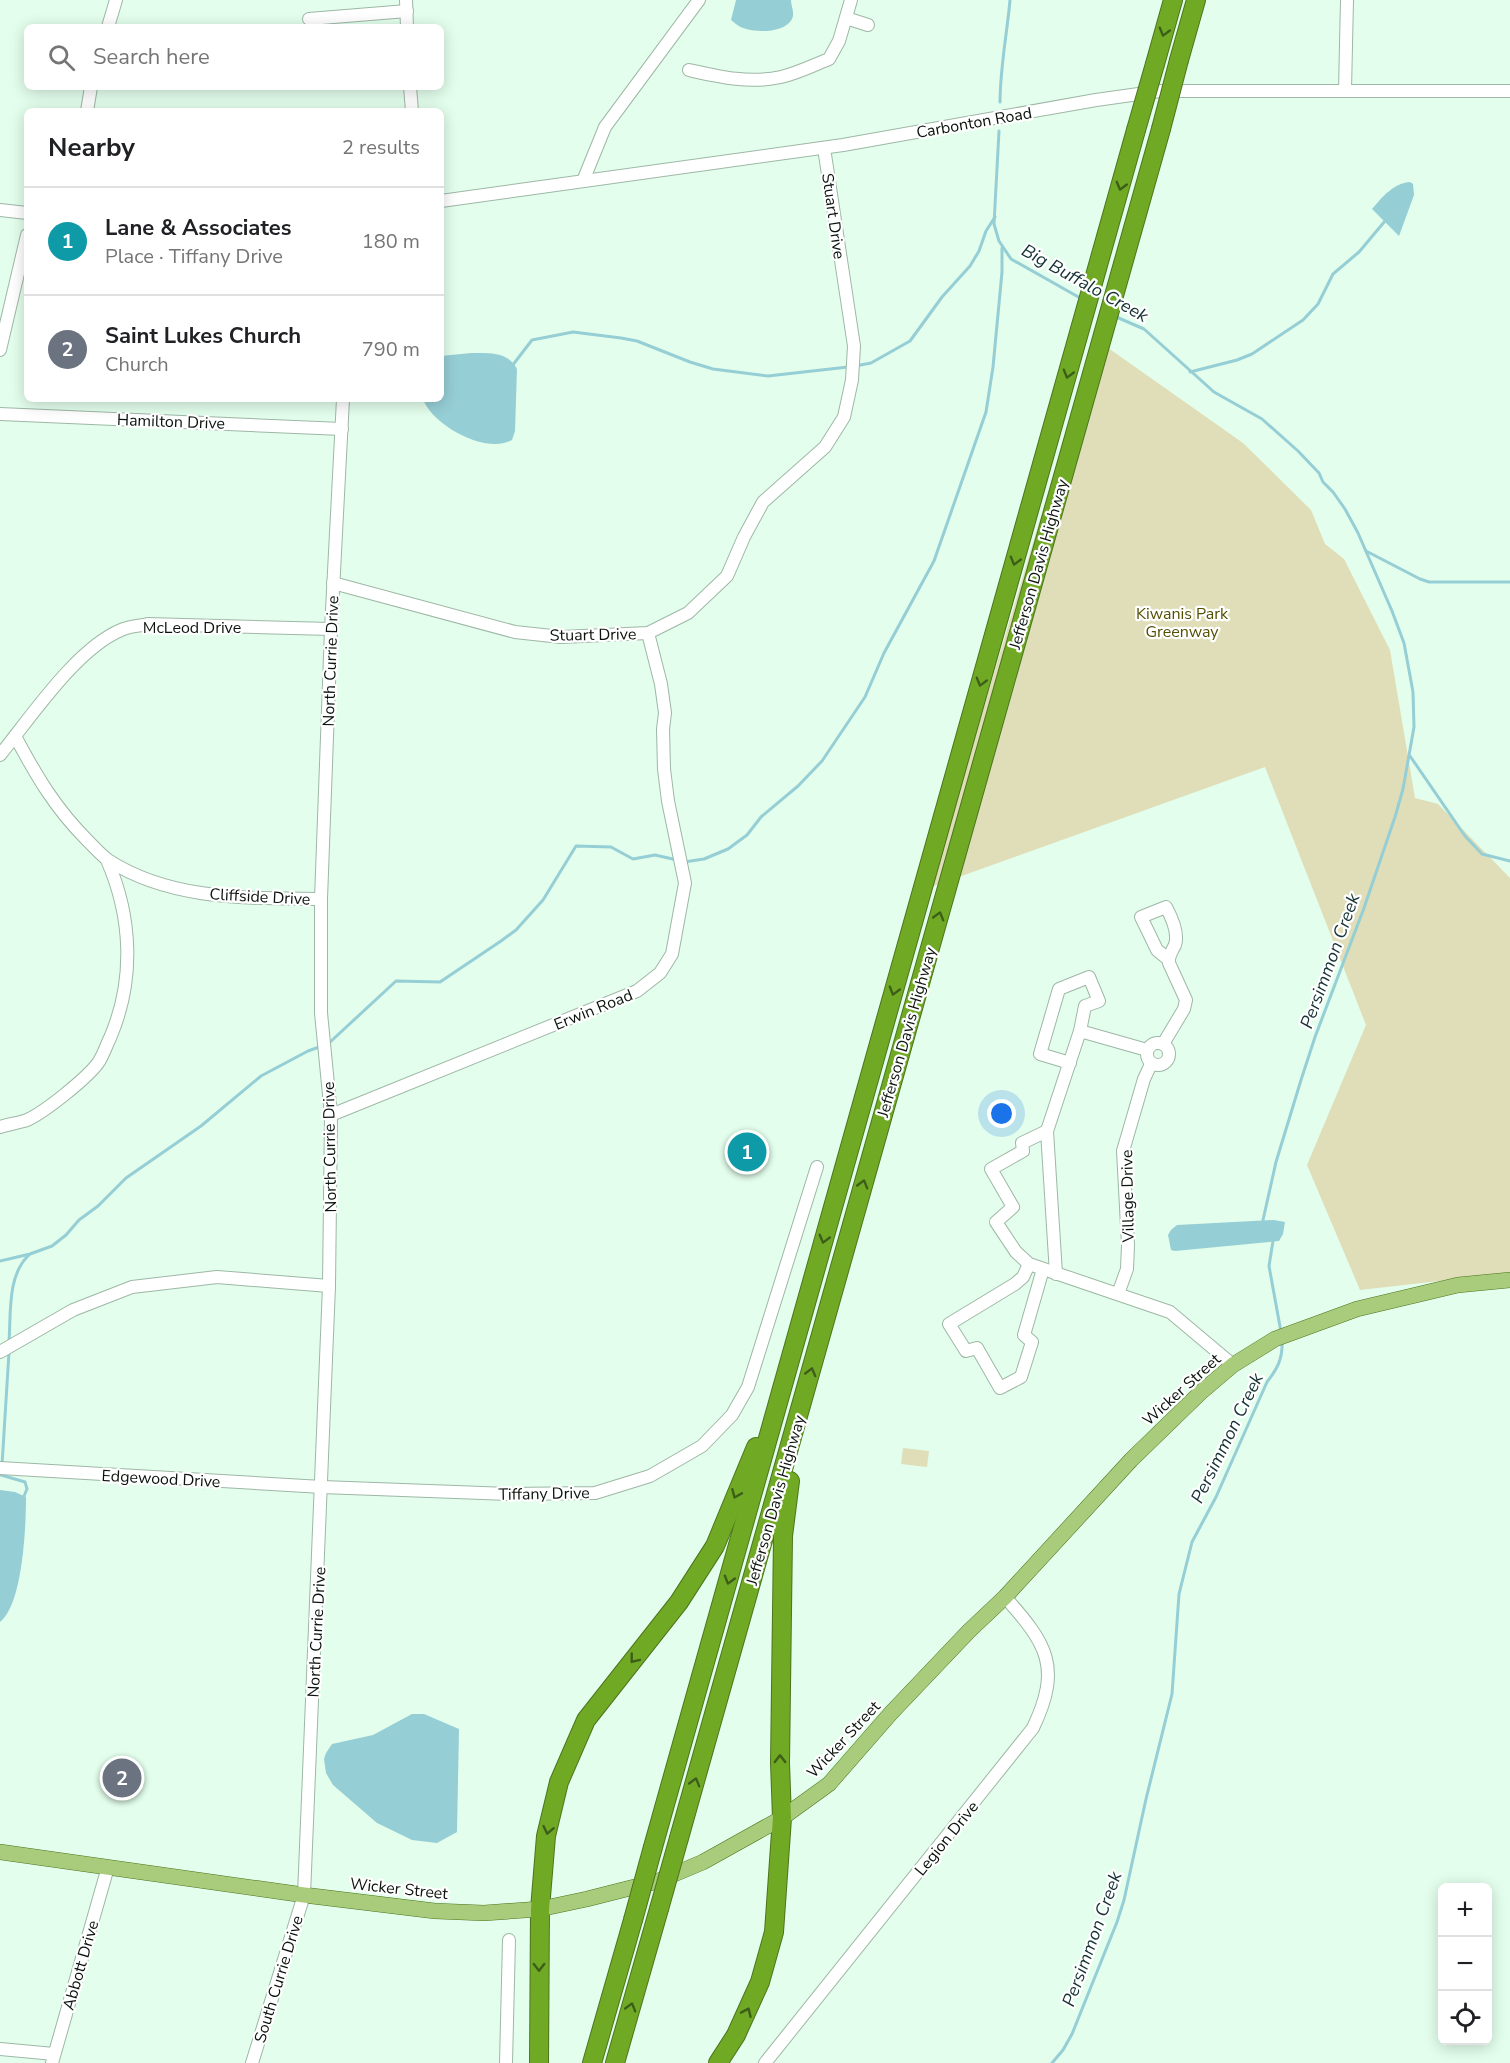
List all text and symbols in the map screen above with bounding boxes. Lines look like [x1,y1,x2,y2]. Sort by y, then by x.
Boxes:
search box [24,24,444,90]
one-way arrow [1159,26,1171,37]
icon: search [45,41,78,74]
text: Search here [93,42,210,72]
street label: Carbonton Road [915,102,1034,144]
text: Nearby [48,130,135,165]
text: 2 results [342,134,420,161]
street label: Stuart Drive [816,172,850,261]
one-way arrow [1115,181,1128,191]
text: Lane & Associates [105,213,291,243]
text: 1 [62,228,74,255]
text: 180 m [362,228,420,255]
water label: Big Buffalo Creek [1017,238,1154,328]
text: Place · Tiffany Drive [105,243,283,270]
text: Saint Lukes Church [105,321,301,351]
text: 2 [62,336,74,363]
text: 790 m [362,336,420,363]
text: Church [105,351,169,378]
one-way arrow [1063,368,1075,379]
street label: Hamilton Drive [116,409,225,435]
street label: Jefferson Davis Highway [1004,476,1074,653]
one-way arrow [1010,556,1022,566]
street label: North Currie Drive [318,595,344,727]
park label: Kiwanis Park Greenway [1136,603,1229,643]
street label: McLeod Drive [143,617,241,639]
street label: Stuart Drive [549,623,637,647]
one-way arrow [976,676,988,687]
street label: Cliffside Drive [209,883,311,911]
water label: Persimmon Creek [1294,889,1366,1032]
one-way arrow [932,911,944,922]
street label: Jefferson Davis Highway [872,944,942,1121]
street label: Erwin Road [551,984,636,1036]
one-way arrow [889,985,901,996]
street label: North Currie Drive [318,1081,342,1213]
your location [987,1099,1016,1128]
pin: 1 [728,1130,766,1174]
street label: Village Drive [1116,1149,1140,1243]
one-way arrow [856,1179,868,1190]
one-way arrow [819,1234,832,1244]
street label: Wicker Street [1138,1348,1226,1431]
one-way arrow [804,1367,817,1377]
water label: Persimmon Creek [1185,1368,1269,1507]
street label: Jefferson Davis Highway [741,1412,811,1589]
street label: Edgewood Drive [101,1465,221,1493]
street label: Tiffany Drive [498,1482,590,1506]
one-way arrow [732,1488,744,1499]
street label: North Currie Drive [303,1566,331,1698]
one-way arrow [723,1575,736,1585]
one-way arrow [631,1652,642,1663]
street label: Wicker Street [802,1696,886,1783]
one-way arrow [774,1755,786,1764]
pin: 2 [102,1756,142,1800]
one-way arrow [688,1777,700,1788]
street label: Legion Drive [910,1797,984,1881]
one-way arrow [542,1825,555,1835]
water label: Persimmon Creek [1056,1867,1128,2010]
street label: Wicker Street [349,1873,449,1905]
map controls [1438,1883,1492,2045]
button: + [1438,1883,1492,1937]
street label: South Currie Drive [249,1913,309,2046]
street label: Abbott Drive [58,1918,104,2013]
button: − [1438,1937,1492,1991]
one-way arrow [533,1963,545,1972]
button: locate [1438,1991,1492,2045]
one-way arrow [624,2002,636,2013]
one-way arrow [740,2007,752,2018]

